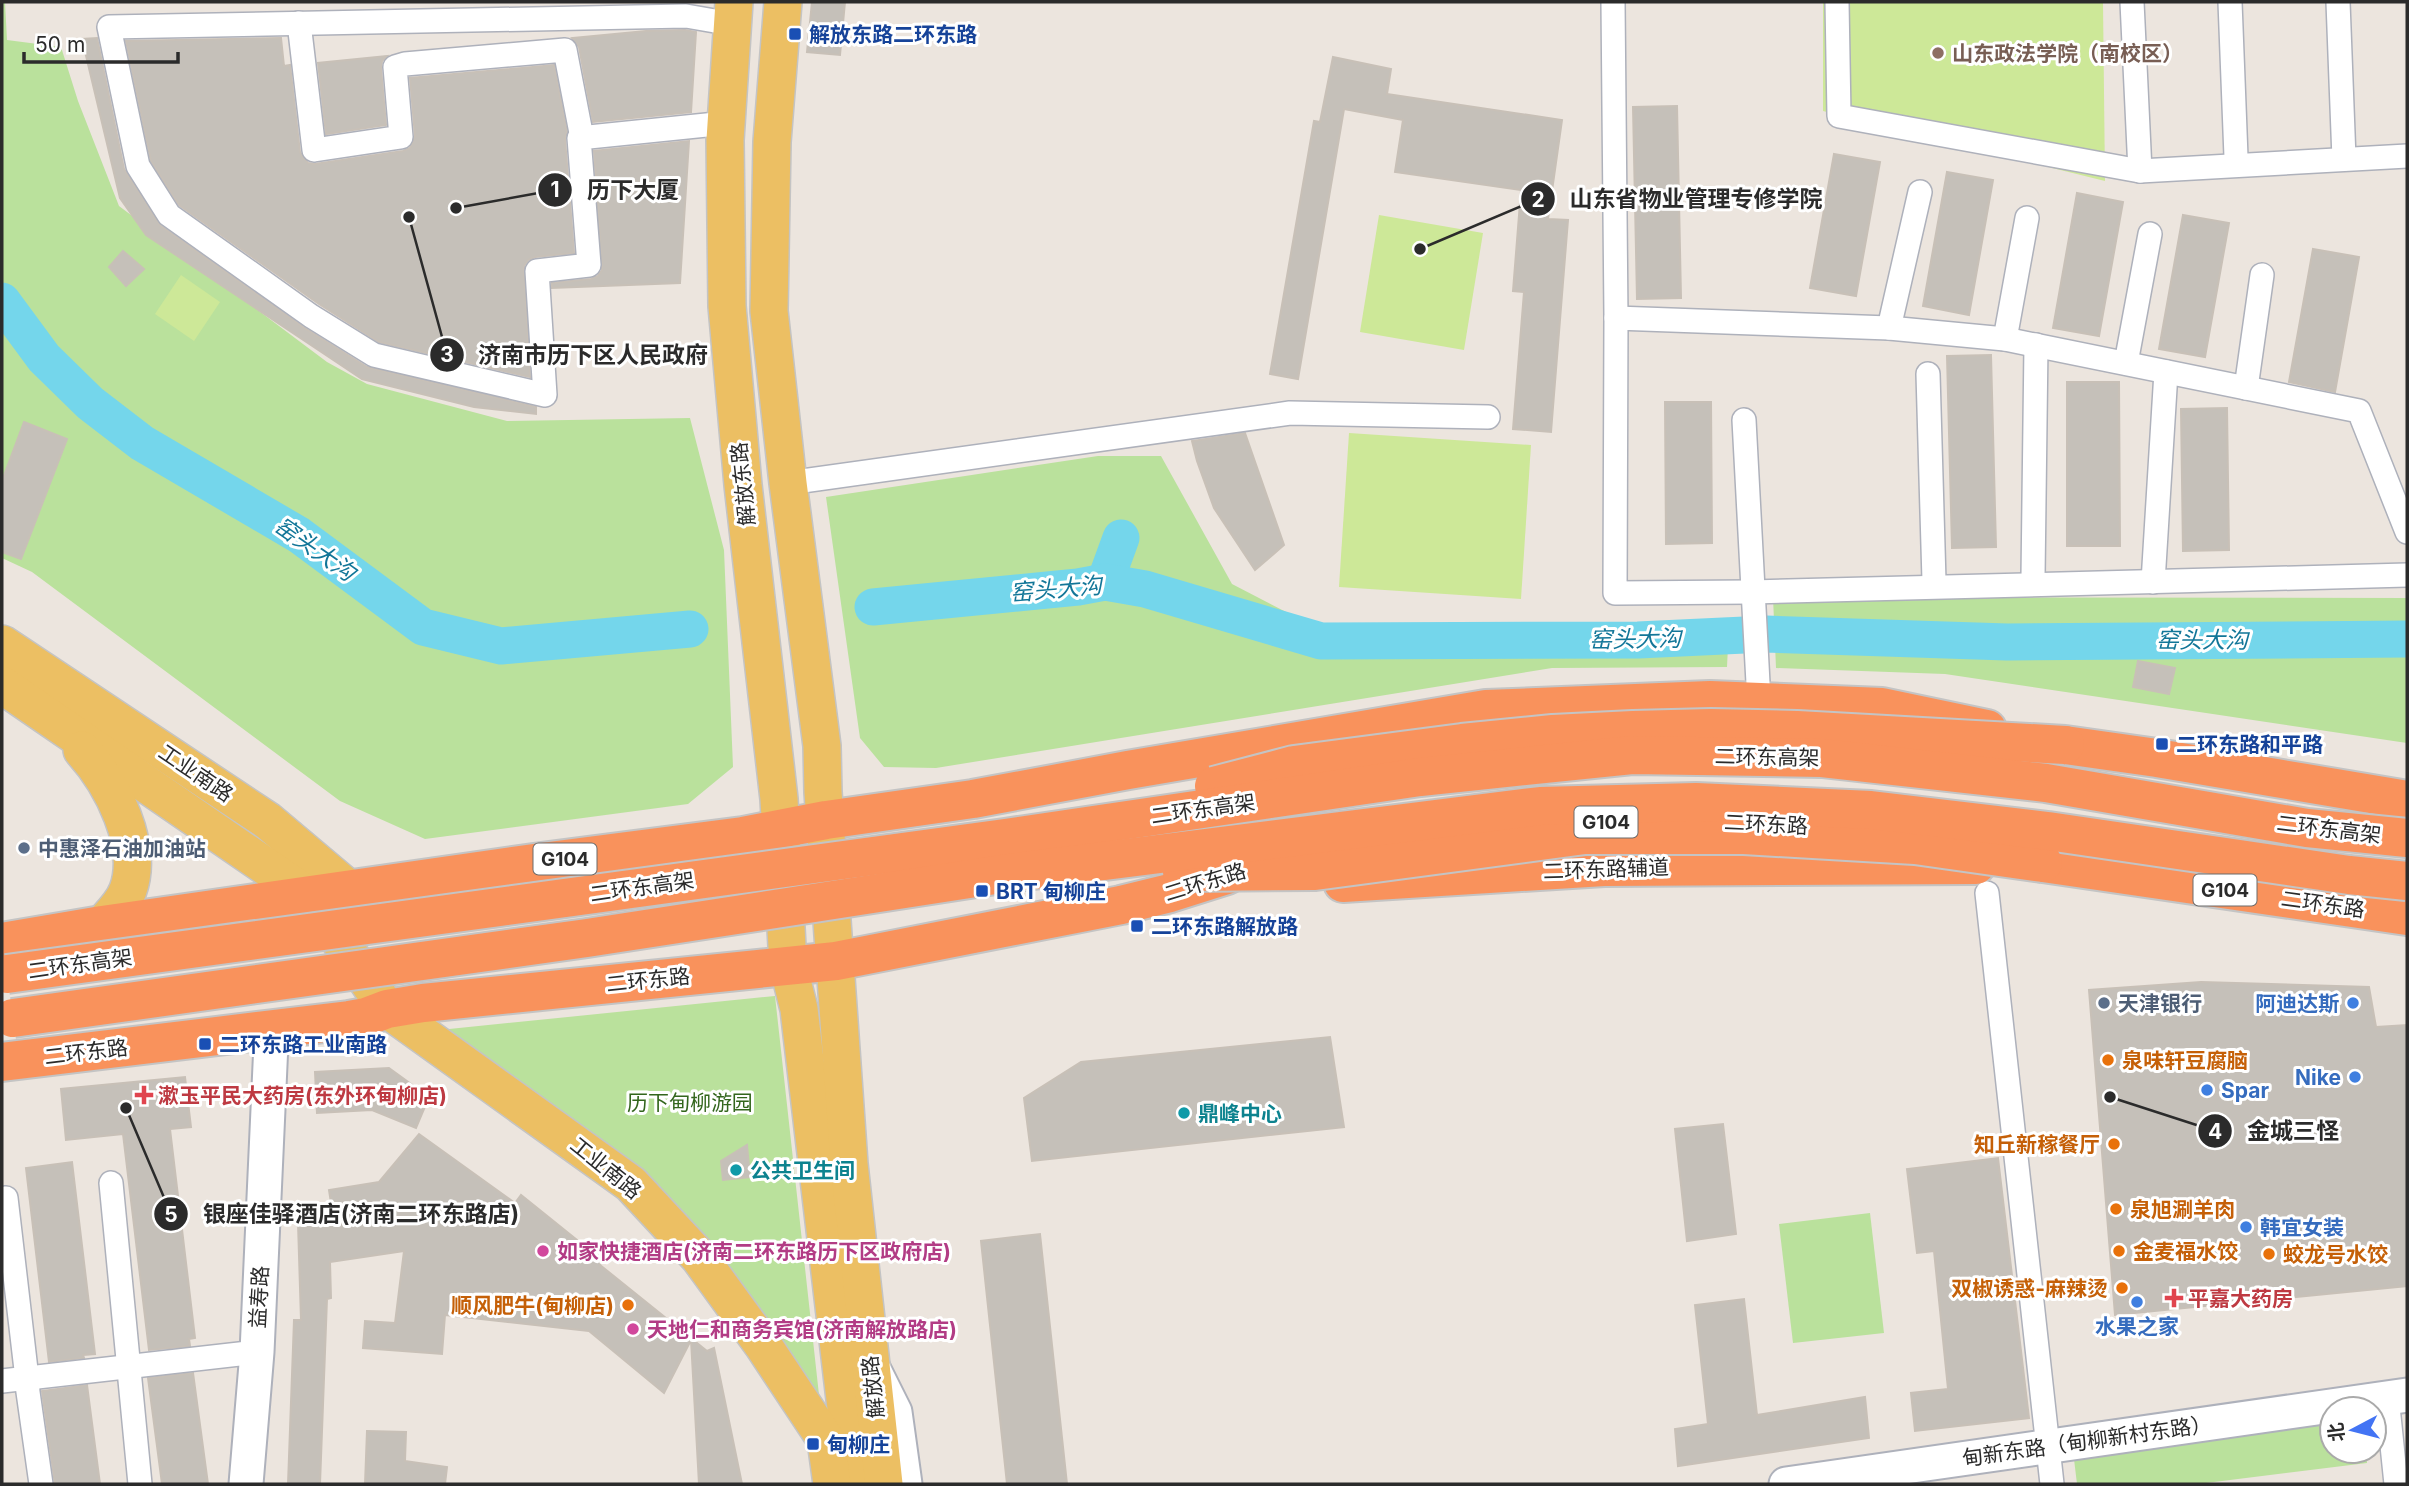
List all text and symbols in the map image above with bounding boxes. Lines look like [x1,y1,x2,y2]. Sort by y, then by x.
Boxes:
scale bar [24,21,178,65]
place label: 解放东路二环东路 [809,22,977,47]
marker: 解放东路二环东路 [787,26,803,42]
text: 50 m [35,32,85,57]
place label: 山东政法学院（南校区） [1952,41,2183,66]
marker: 山东政法学院（南校区） [1930,45,1946,61]
callout: 历下大厦 [538,168,693,212]
text: 历下大厦 [587,176,679,204]
text: 1 [550,177,560,202]
callout: 山东省物业管理专修学院 [1521,177,1837,221]
text: 山东省物业管理专修学院 [1570,185,1823,213]
text: 2 [1531,187,1545,212]
callout: 济南市历下区人民政府 [429,333,722,377]
text: 济南市历下区人民政府 [478,341,708,369]
text: 3 [440,342,454,367]
street label: 解放东路 [726,441,760,527]
water label: 窑头大沟 [269,511,363,589]
water label: 窑头大沟 [1009,571,1106,607]
water label: 窑头大沟 [1589,624,1684,654]
water label: 窑头大沟 [2156,626,2251,654]
place label: 二环东路和平路 [2176,732,2323,757]
marker: 二环东路和平路 [2154,736,2170,752]
street label: 工业南路 [154,739,238,807]
street label: 二环东高架 [1714,744,1820,770]
street label: 二环东高架 [1149,789,1257,829]
road number: G104 [1574,806,1638,838]
street label: 二环东路 [1723,809,1809,839]
street label: 二环东高架 [2275,810,2383,848]
place label: 中惠泽石油加油站 [38,836,206,861]
marker: 中惠泽石油加油站 [16,840,32,856]
road number: G104 [534,844,596,874]
street label: 二环东路辅道 [1543,854,1669,884]
street label: 二环东路 [1161,858,1249,906]
street label: 二环东高架 [588,867,696,907]
road number: G104 [2194,874,2256,906]
place label: BRT 甸柳庄 [996,879,1106,904]
marker: BRT 甸柳庄 [974,883,990,899]
street label: 二环东路 [2280,886,2366,922]
place label: 二环东路解放路 [1151,914,1298,939]
marker: 二环东路解放路 [1129,918,1145,934]
street label: 二环东高架 [26,944,134,984]
street label: 二环东路 [605,963,691,997]
place label: 天津银行 [2118,991,2202,1016]
place label: 阿迪达斯 [2255,991,2339,1016]
marker: 天津银行 [2096,995,2112,1011]
marker: 阿迪达斯 [2345,995,2361,1011]
place label: 二环东路工业南路 [219,1032,387,1057]
street label: 二环东路 [43,1034,129,1070]
marker: 二环东路工业南路 [197,1036,213,1052]
place label: 泉味轩豆腐脑 [2122,1048,2248,1073]
marker: 泉味轩豆腐脑 [2100,1052,2116,1068]
place label: Nike [2295,1065,2341,1090]
marker: Nike [2347,1069,2363,1085]
place label: Spar [2221,1078,2269,1103]
marker: Spar [2199,1082,2215,1098]
place label: 漱玉平民大药房(东外环甸柳店) [158,1083,447,1108]
marker: 漱玉平民大药房(东外环甸柳店) [136,1087,152,1103]
park label: 历下甸柳游园 [627,1090,753,1115]
place label: 鼎峰中心 [1198,1101,1282,1126]
marker: 鼎峰中心 [1176,1105,1192,1121]
callout: 金城三怪 [2198,1109,2353,1153]
text: 金城三怪 [2247,1117,2339,1145]
text: 4 [2208,1119,2222,1144]
street label: 工业南路 [565,1132,647,1204]
place label: 知丘新稼餐厅 [1974,1132,2100,1157]
marker: 知丘新稼餐厅 [2106,1136,2122,1152]
place label: 公共卫生间 [750,1158,855,1183]
marker: 公共卫生间 [728,1162,744,1178]
callout: 银座佳驿酒店(济南二环东路店) [154,1192,533,1236]
place label: 泉旭涮羊肉 [2130,1197,2235,1222]
text: 银座佳驿酒店(济南二环东路店) [203,1200,519,1228]
marker: 泉旭涮羊肉 [2108,1201,2124,1217]
text: 5 [164,1202,178,1227]
place label: 韩宜女装 [2260,1215,2344,1240]
marker: 韩宜女装 [2238,1219,2254,1235]
place label: 如家快捷酒店(济南二环东路历下区政府店) [557,1239,951,1264]
place label: 金麦福水饺 [2133,1239,2238,1264]
place label: 蛟龙号水饺 [2283,1242,2388,1267]
marker: 如家快捷酒店(济南二环东路历下区政府店) [535,1243,551,1259]
marker: 金麦福水饺 [2111,1243,2127,1259]
marker: 蛟龙号水饺 [2261,1246,2277,1262]
street label: 益寿路 [245,1265,273,1329]
place label: 双椒诱惑-麻辣烫 [1951,1276,2108,1301]
marker: 双椒诱惑-麻辣烫 [2114,1280,2130,1296]
place label: 平嘉大药房 [2188,1286,2293,1311]
marker: 平嘉大药房 [2166,1290,2182,1306]
place label: 顺风肥牛(甸柳店) [451,1293,614,1318]
marker: 水果之家 [2129,1294,2145,1310]
marker: 顺风肥牛(甸柳店) [620,1297,636,1313]
place label: 水果之家 [2095,1314,2179,1339]
place label: 天地仁和商务宾馆(济南解放路店) [647,1317,957,1342]
marker: 天地仁和商务宾馆(济南解放路店) [625,1321,641,1337]
street label: 解放路 [857,1354,889,1420]
north arrow [2318,1395,2388,1465]
street label: 甸新东路（甸柳新村东路） [1960,1411,2214,1471]
text: 北 [2324,1421,2349,1443]
place label: 甸柳庄 [827,1432,890,1457]
marker: 甸柳庄 [805,1436,821,1452]

